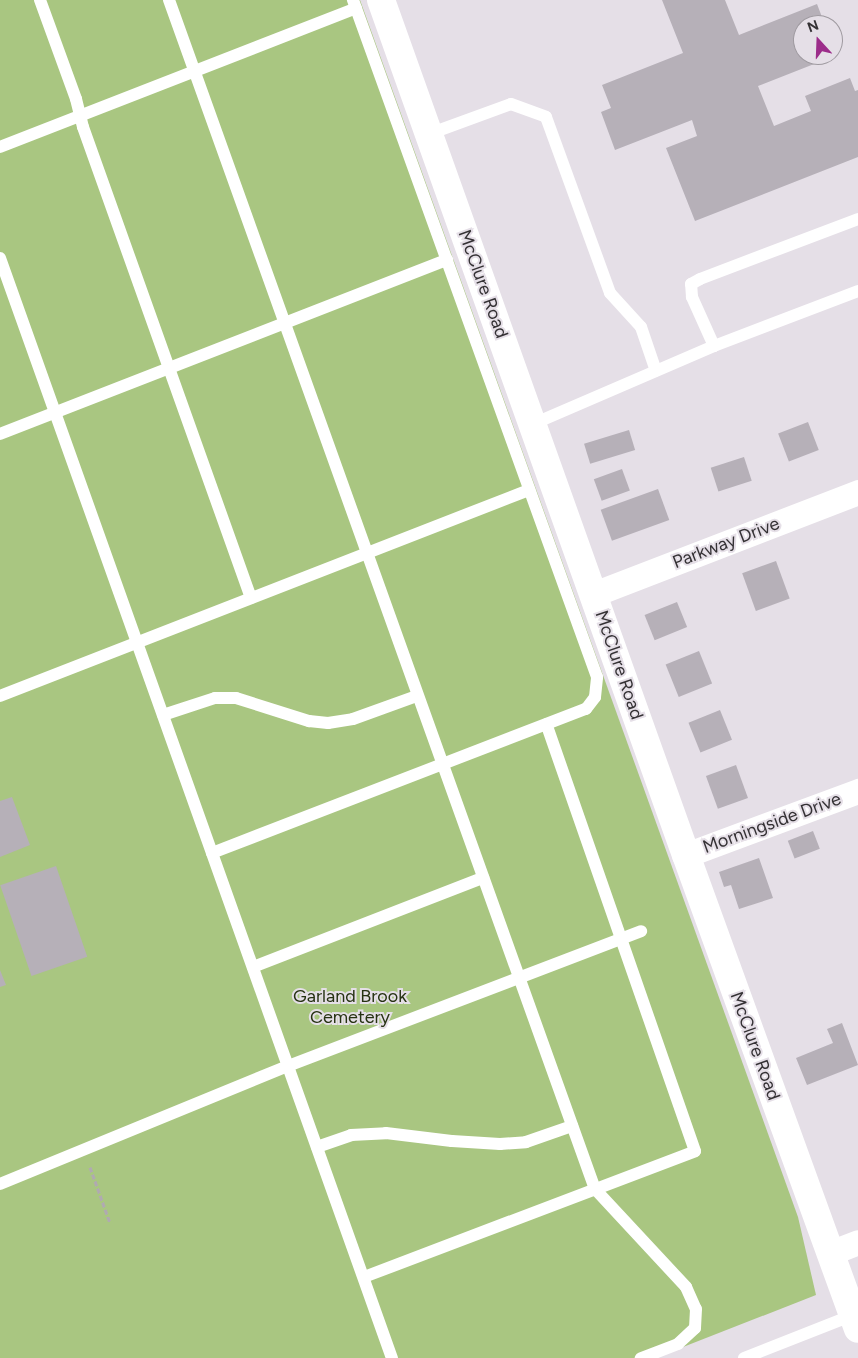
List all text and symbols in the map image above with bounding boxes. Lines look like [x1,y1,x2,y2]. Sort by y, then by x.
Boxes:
north arrow [793,15,843,65]
text: N [805,17,821,36]
street label: McClure Road [453,227,513,341]
street label: Parkway Drive [670,513,782,573]
street label: McClure Road [590,608,648,722]
street label: Morningside Drive [700,788,844,858]
park label: Garland Brook Cemetery [293,986,407,1028]
street label: McClure Road [725,989,785,1103]

